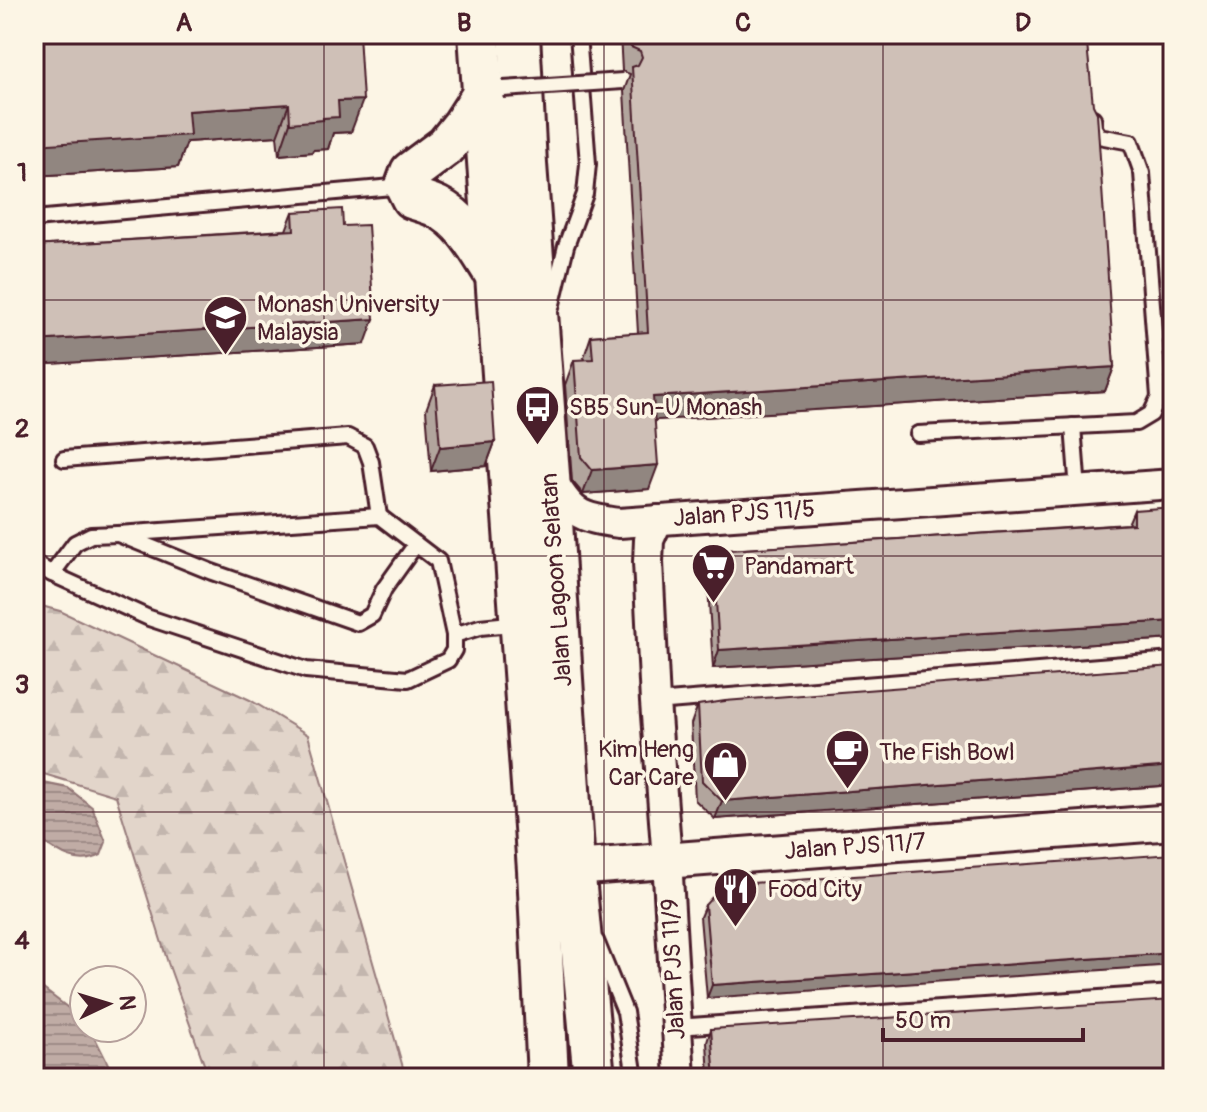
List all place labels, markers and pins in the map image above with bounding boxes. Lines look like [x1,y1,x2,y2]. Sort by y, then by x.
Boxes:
place label: Monash University Malaysia [257,290,439,347]
school or university icon: Monash University Malaysia [202,294,250,357]
bus stop icon: SB5 Sun-U Monash [514,383,562,446]
place label: SB5 Sun-U Monash [569,393,762,422]
supermarket icon: Pandamart [689,542,737,605]
place label: Pandamart [744,552,854,581]
cafe icon: The Fish Bowl [824,728,872,791]
place label: Kim Heng Car Care [598,735,694,792]
place label: The Fish Bowl [879,738,1015,767]
shop icon: Kim Heng Car Care [701,739,749,802]
restaurant icon: Food City [712,865,760,928]
place label: Food City [767,875,862,904]

